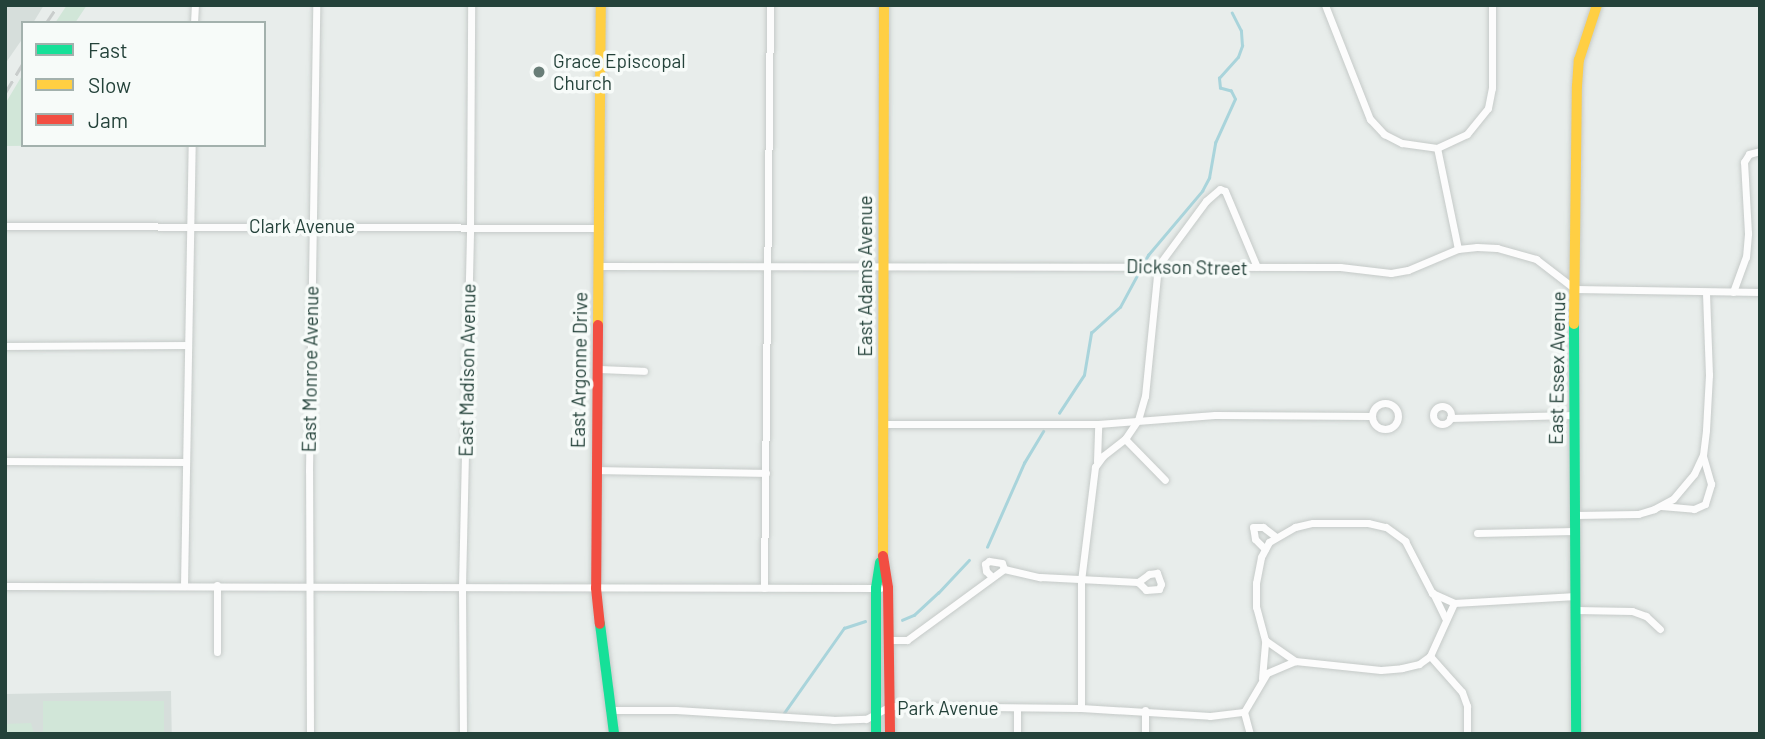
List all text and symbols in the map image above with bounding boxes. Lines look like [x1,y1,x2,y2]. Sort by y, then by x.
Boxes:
legend [21,21,266,147]
text: Fast [88,37,128,62]
place label: Grace Episcopal Church [553,50,686,94]
marker: Grace Episcopal Church [531,64,547,80]
text: Slow [88,72,131,97]
text: Jam [88,107,128,132]
street label: East Adams Avenue [854,195,876,357]
street label: Clark Avenue [249,215,355,237]
street label: Dickson Street [1126,255,1248,279]
street label: East Madison Avenue [454,283,480,457]
street label: East Monroe Avenue [297,285,323,453]
street label: East Essex Avenue [1544,291,1570,445]
street label: East Argonne Drive [566,292,592,448]
street label: Park Avenue [897,697,999,719]

